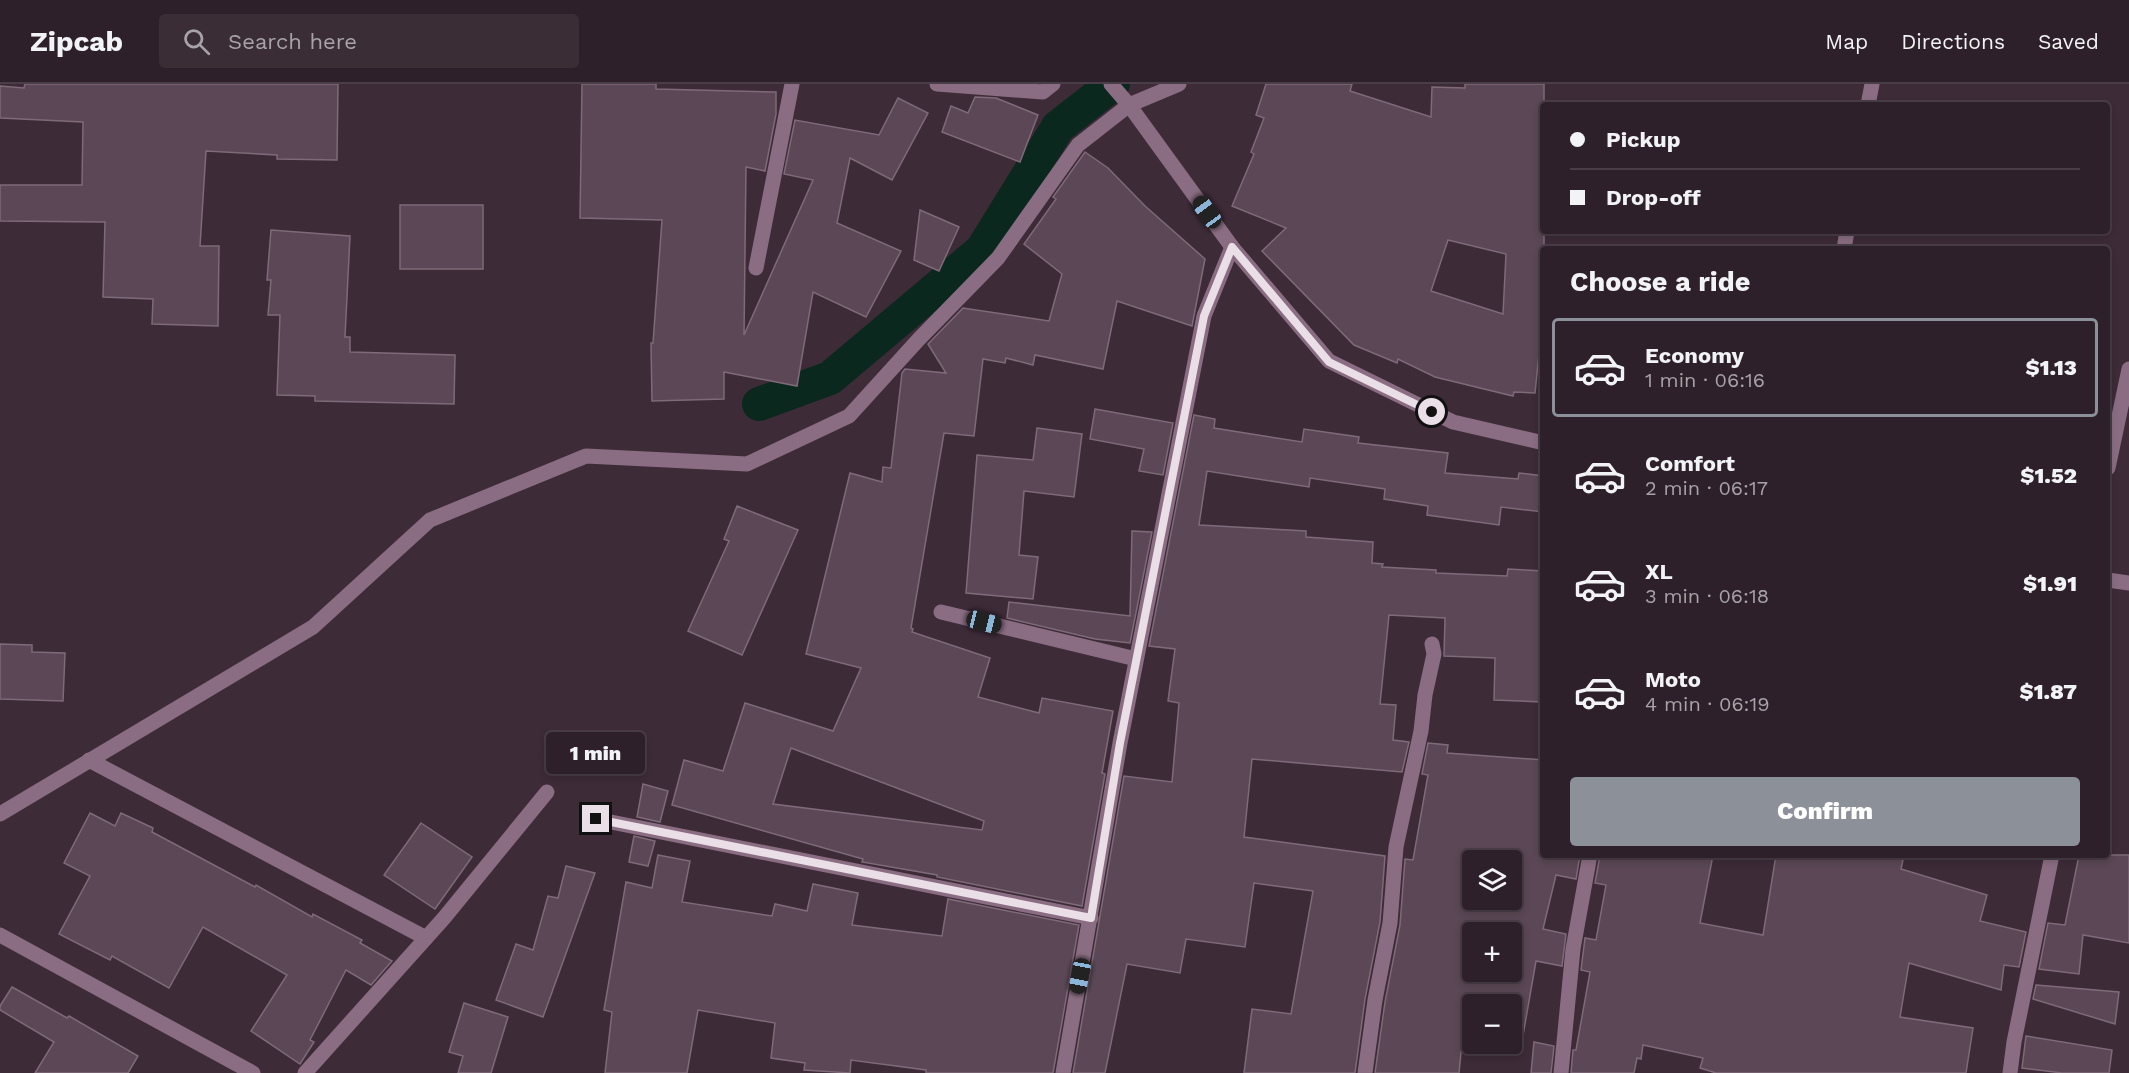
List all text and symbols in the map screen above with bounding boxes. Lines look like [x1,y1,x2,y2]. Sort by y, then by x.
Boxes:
search box [159,14,579,68]
text: Zipcab [30,25,123,58]
icon: search [180,25,213,58]
text: Search here [228,29,357,54]
text: Map [1825,29,1868,54]
text: Directions [1901,29,2005,54]
text: Saved [2038,29,2099,54]
text: Pickup [1606,127,1681,152]
text: Drop-off [1606,185,1701,210]
car [1189,192,1225,232]
text: Choose a ride [1570,266,1750,298]
icon: car [1573,341,1627,395]
text: Economy [1645,343,1744,368]
text: $1.13 [2026,355,2077,380]
text: 1 min · 06:16 [1645,368,1765,392]
route start [1418,398,1445,425]
icon: car [1573,449,1627,503]
text: Comfort [1645,451,1735,476]
text: $1.52 [2020,463,2077,488]
text: 2 min · 06:17 [1645,476,1768,500]
icon: car [1573,557,1627,611]
text: XL [1645,559,1673,584]
text: $1.91 [2023,571,2077,596]
text: 3 min · 06:18 [1645,584,1769,608]
car [964,609,1004,635]
icon: car [1573,665,1627,719]
text: Moto [1645,667,1701,692]
text: $1.87 [2019,679,2077,704]
text: 4 min · 06:19 [1645,692,1770,716]
callout: 1 min [546,732,646,774]
text: 1 min [570,741,621,765]
button: Confirm [1570,777,2080,846]
route end [582,805,609,832]
map controls [1462,850,1522,1054]
button: layers [1462,850,1522,910]
button: + [1462,922,1522,982]
car [1068,957,1092,995]
button: − [1462,994,1522,1054]

